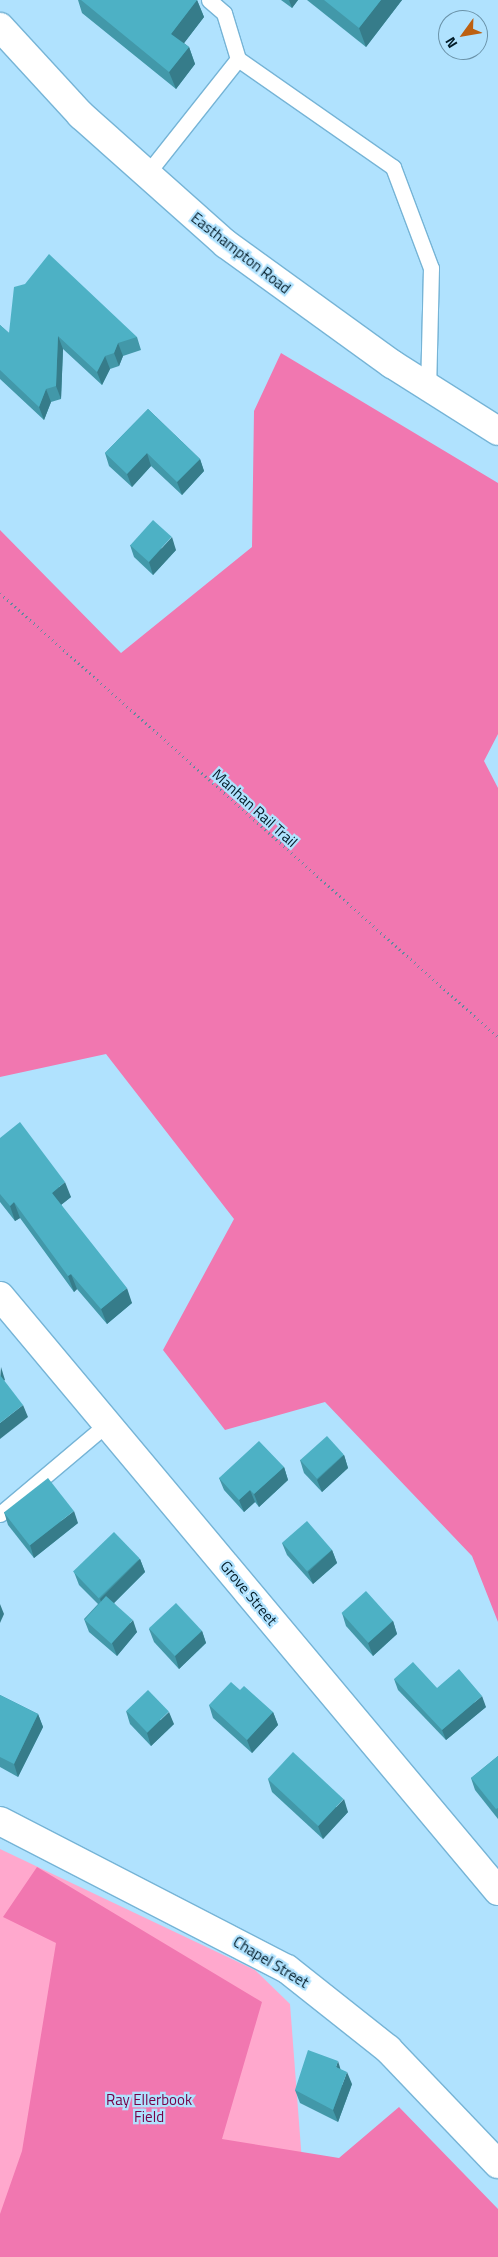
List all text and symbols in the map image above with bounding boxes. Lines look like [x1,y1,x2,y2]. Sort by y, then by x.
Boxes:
north arrow [438,10,488,60]
text: N [439,33,462,52]
street label: Easthampton Road [188,209,294,297]
street label: Manhan Rail Trail [209,765,301,851]
street label: Grove Street [217,1557,281,1629]
street label: Chapel Street [230,1932,312,1992]
park label: Ray Ellerbook Field [106,2090,192,2125]

